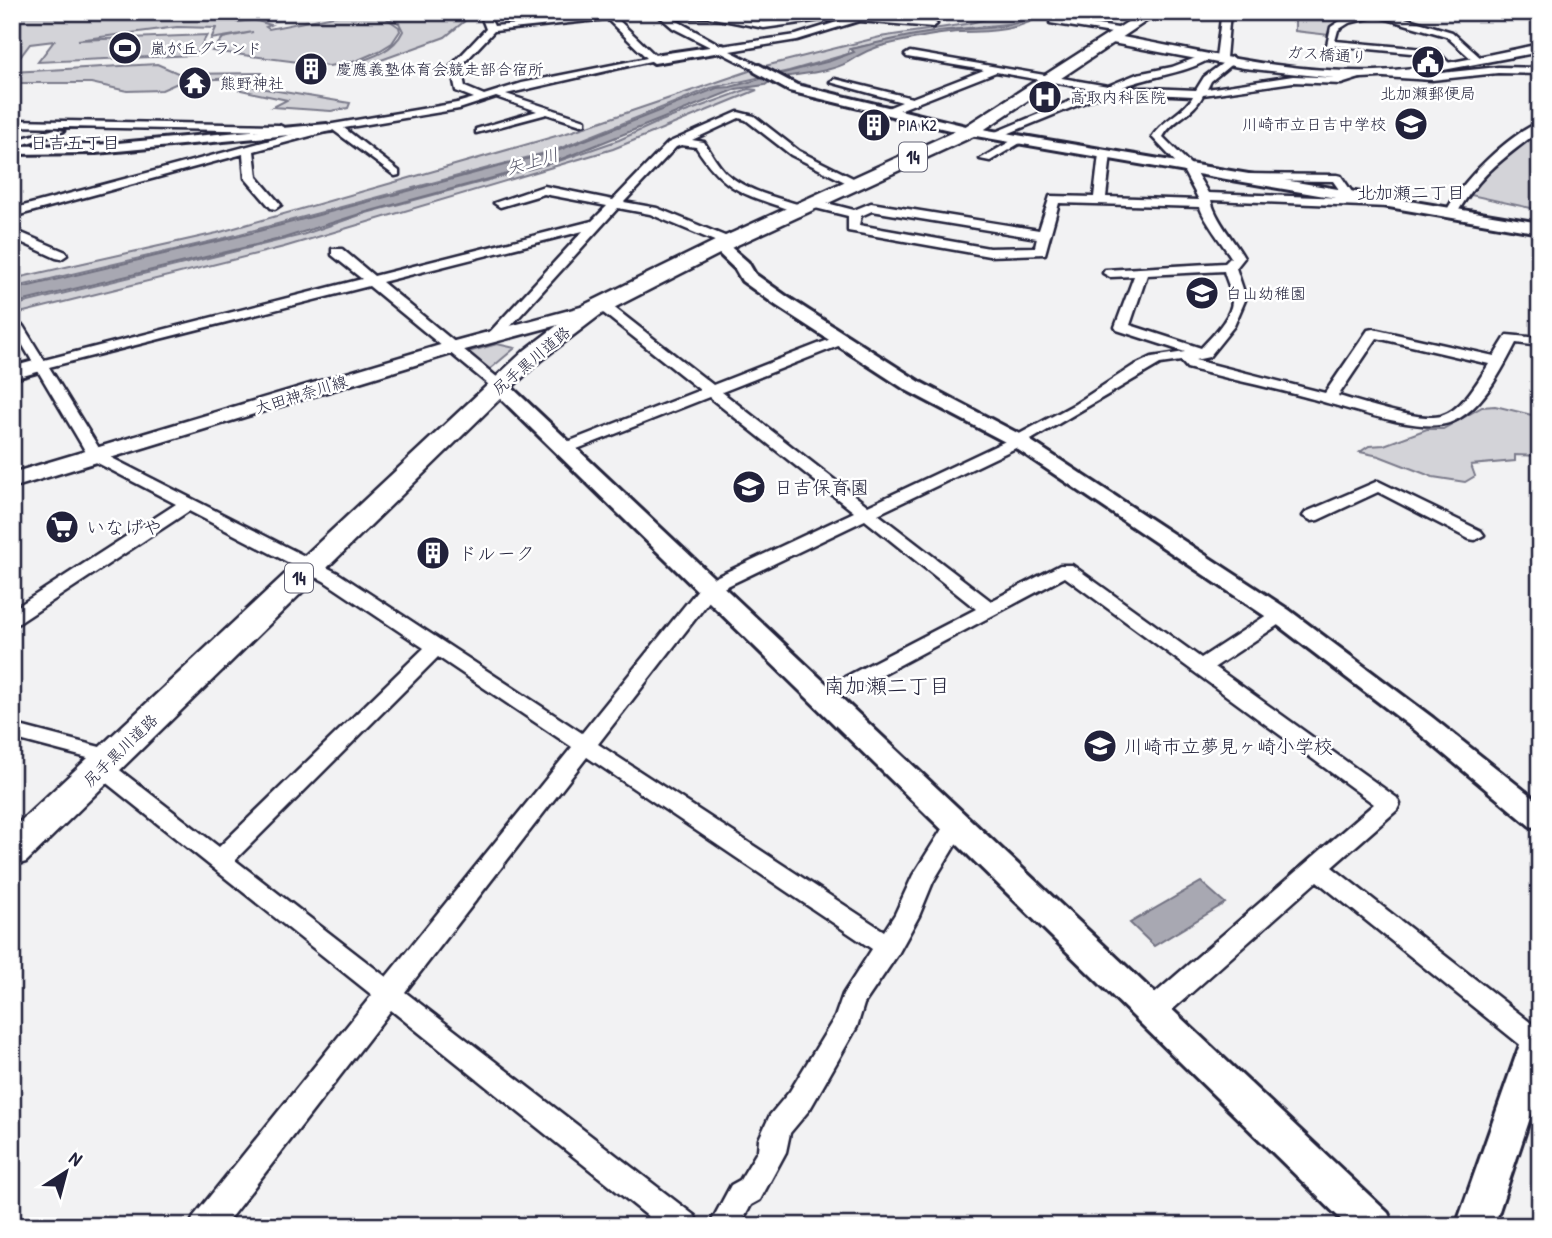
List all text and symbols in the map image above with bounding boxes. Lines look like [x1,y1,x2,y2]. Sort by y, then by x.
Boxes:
sports icon: 嵐が丘グランド [106,29,144,67]
place label: 嵐が丘グランド [150,37,262,59]
street label: ガス橋通り [1286,40,1368,68]
public building icon: 北加瀬郵便局 [1409,43,1447,81]
building icon: 慶應義塾体育会競走部合宿所 [292,50,330,88]
place label: 慶應義塾体育会競走部合宿所 [336,58,544,80]
temple icon: 熊野神社 [176,64,214,102]
place label: 熊野神社 [220,72,284,94]
hospital icon: 高取内科医院 [1026,78,1064,116]
place label: 北加瀬郵便局 [1380,82,1476,104]
place label: 高取内科医院 [1070,86,1166,108]
school or university icon: 川崎市立日吉中学校 [1392,105,1430,143]
building icon: PIA K2 [855,106,893,144]
place label: 川崎市立日吉中学校 [1242,113,1386,135]
place label: PIA K2 [898,114,937,136]
district label: 日吉五丁目 [30,130,120,155]
water label: 矢上川 [503,142,561,180]
road number: 14 [899,142,927,172]
district label: 北加瀬二丁目 [1357,180,1465,205]
school or university icon: 白山幼稚園 [1183,274,1221,312]
place label: 白山幼稚園 [1226,282,1306,304]
street label: 尻手黒川道路 [487,321,575,399]
street label: 大田神奈川線 [252,369,350,419]
school or university icon: 日吉保育園 [730,468,768,506]
place label: 日吉保育園 [774,474,869,500]
supermarket icon: いなげや [43,508,81,546]
place label: いなげや [86,514,162,540]
building icon: ドルーク [414,534,452,572]
place label: ドルーク [458,540,535,566]
road number: 14 [285,564,313,592]
district label: 南加瀬二丁目 [824,671,950,700]
street label: 尻手黒川道路 [78,709,162,791]
school or university icon: 川崎市立夢見ヶ崎小学校 [1081,727,1119,765]
place label: 川崎市立夢見ヶ崎小学校 [1124,733,1333,759]
north arrow [32,1136,102,1206]
text: N [64,1145,88,1172]

